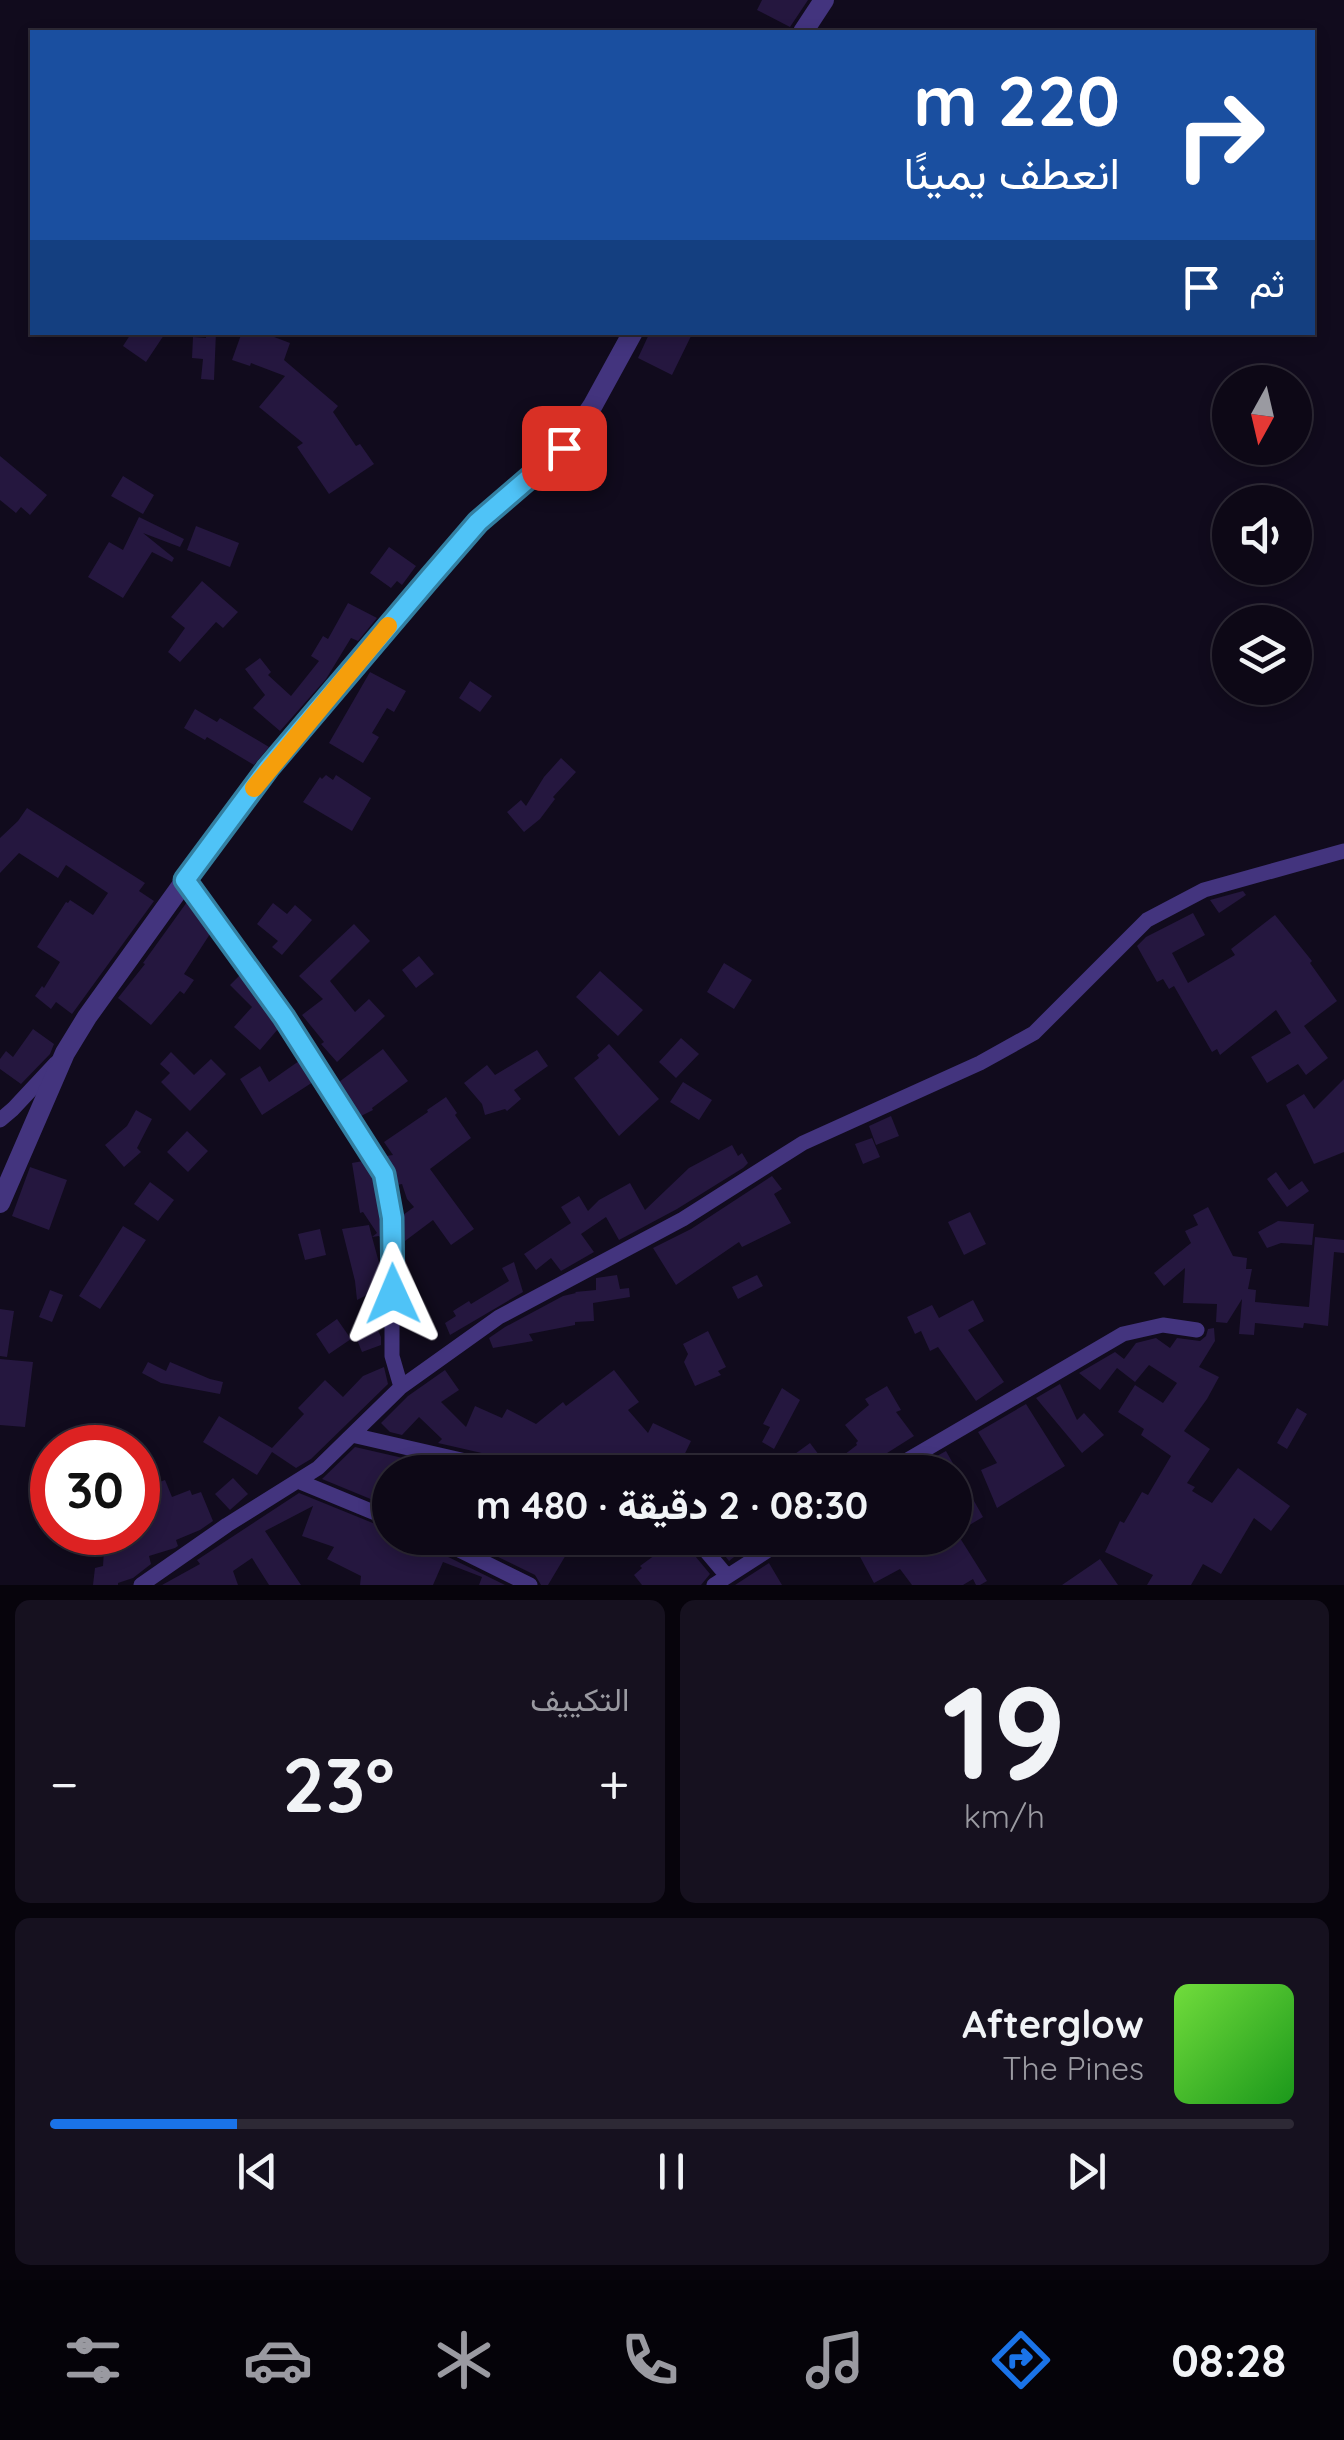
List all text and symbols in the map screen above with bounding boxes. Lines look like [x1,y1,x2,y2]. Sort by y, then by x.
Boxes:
text: 220 m [913,56,1120,144]
icon: right [1155,70,1285,200]
text: انعطف يمينًا [903,144,1120,200]
text: ثم [1249,259,1285,307]
icon: arrive [1174,260,1229,315]
north arrow [1212,365,1312,465]
map controls [1212,365,1312,705]
pin [522,406,607,491]
icon: arrive [537,421,592,476]
button: sound [1212,485,1312,585]
button: layers [1212,605,1312,705]
position arrow [341,1242,445,1346]
speed limit sign: 30 [30,1425,160,1555]
text: 08:30 · 2 دقيقة · 480 m [476,1481,868,1529]
text: 19 [942,1649,1066,1812]
text: التكييف [530,1679,630,1719]
text: 23° [282,1737,395,1831]
text: − [50,1749,79,1818]
text: + [599,1749,629,1818]
text: km/h [964,1796,1045,1836]
text: Afterglow [962,2000,1144,2048]
text: The Pines [1002,2048,1144,2088]
icon: previous [230,2144,285,2199]
icon: pause [644,2144,699,2199]
icon: next [1059,2144,1114,2199]
icon: filters [58,2325,128,2395]
icon: car [243,2325,313,2395]
icon: climate [429,2325,499,2395]
icon: phone [615,2325,685,2395]
icon: music [800,2325,870,2395]
icon: directions [986,2325,1056,2395]
text: 08:28 [1171,2332,1286,2388]

